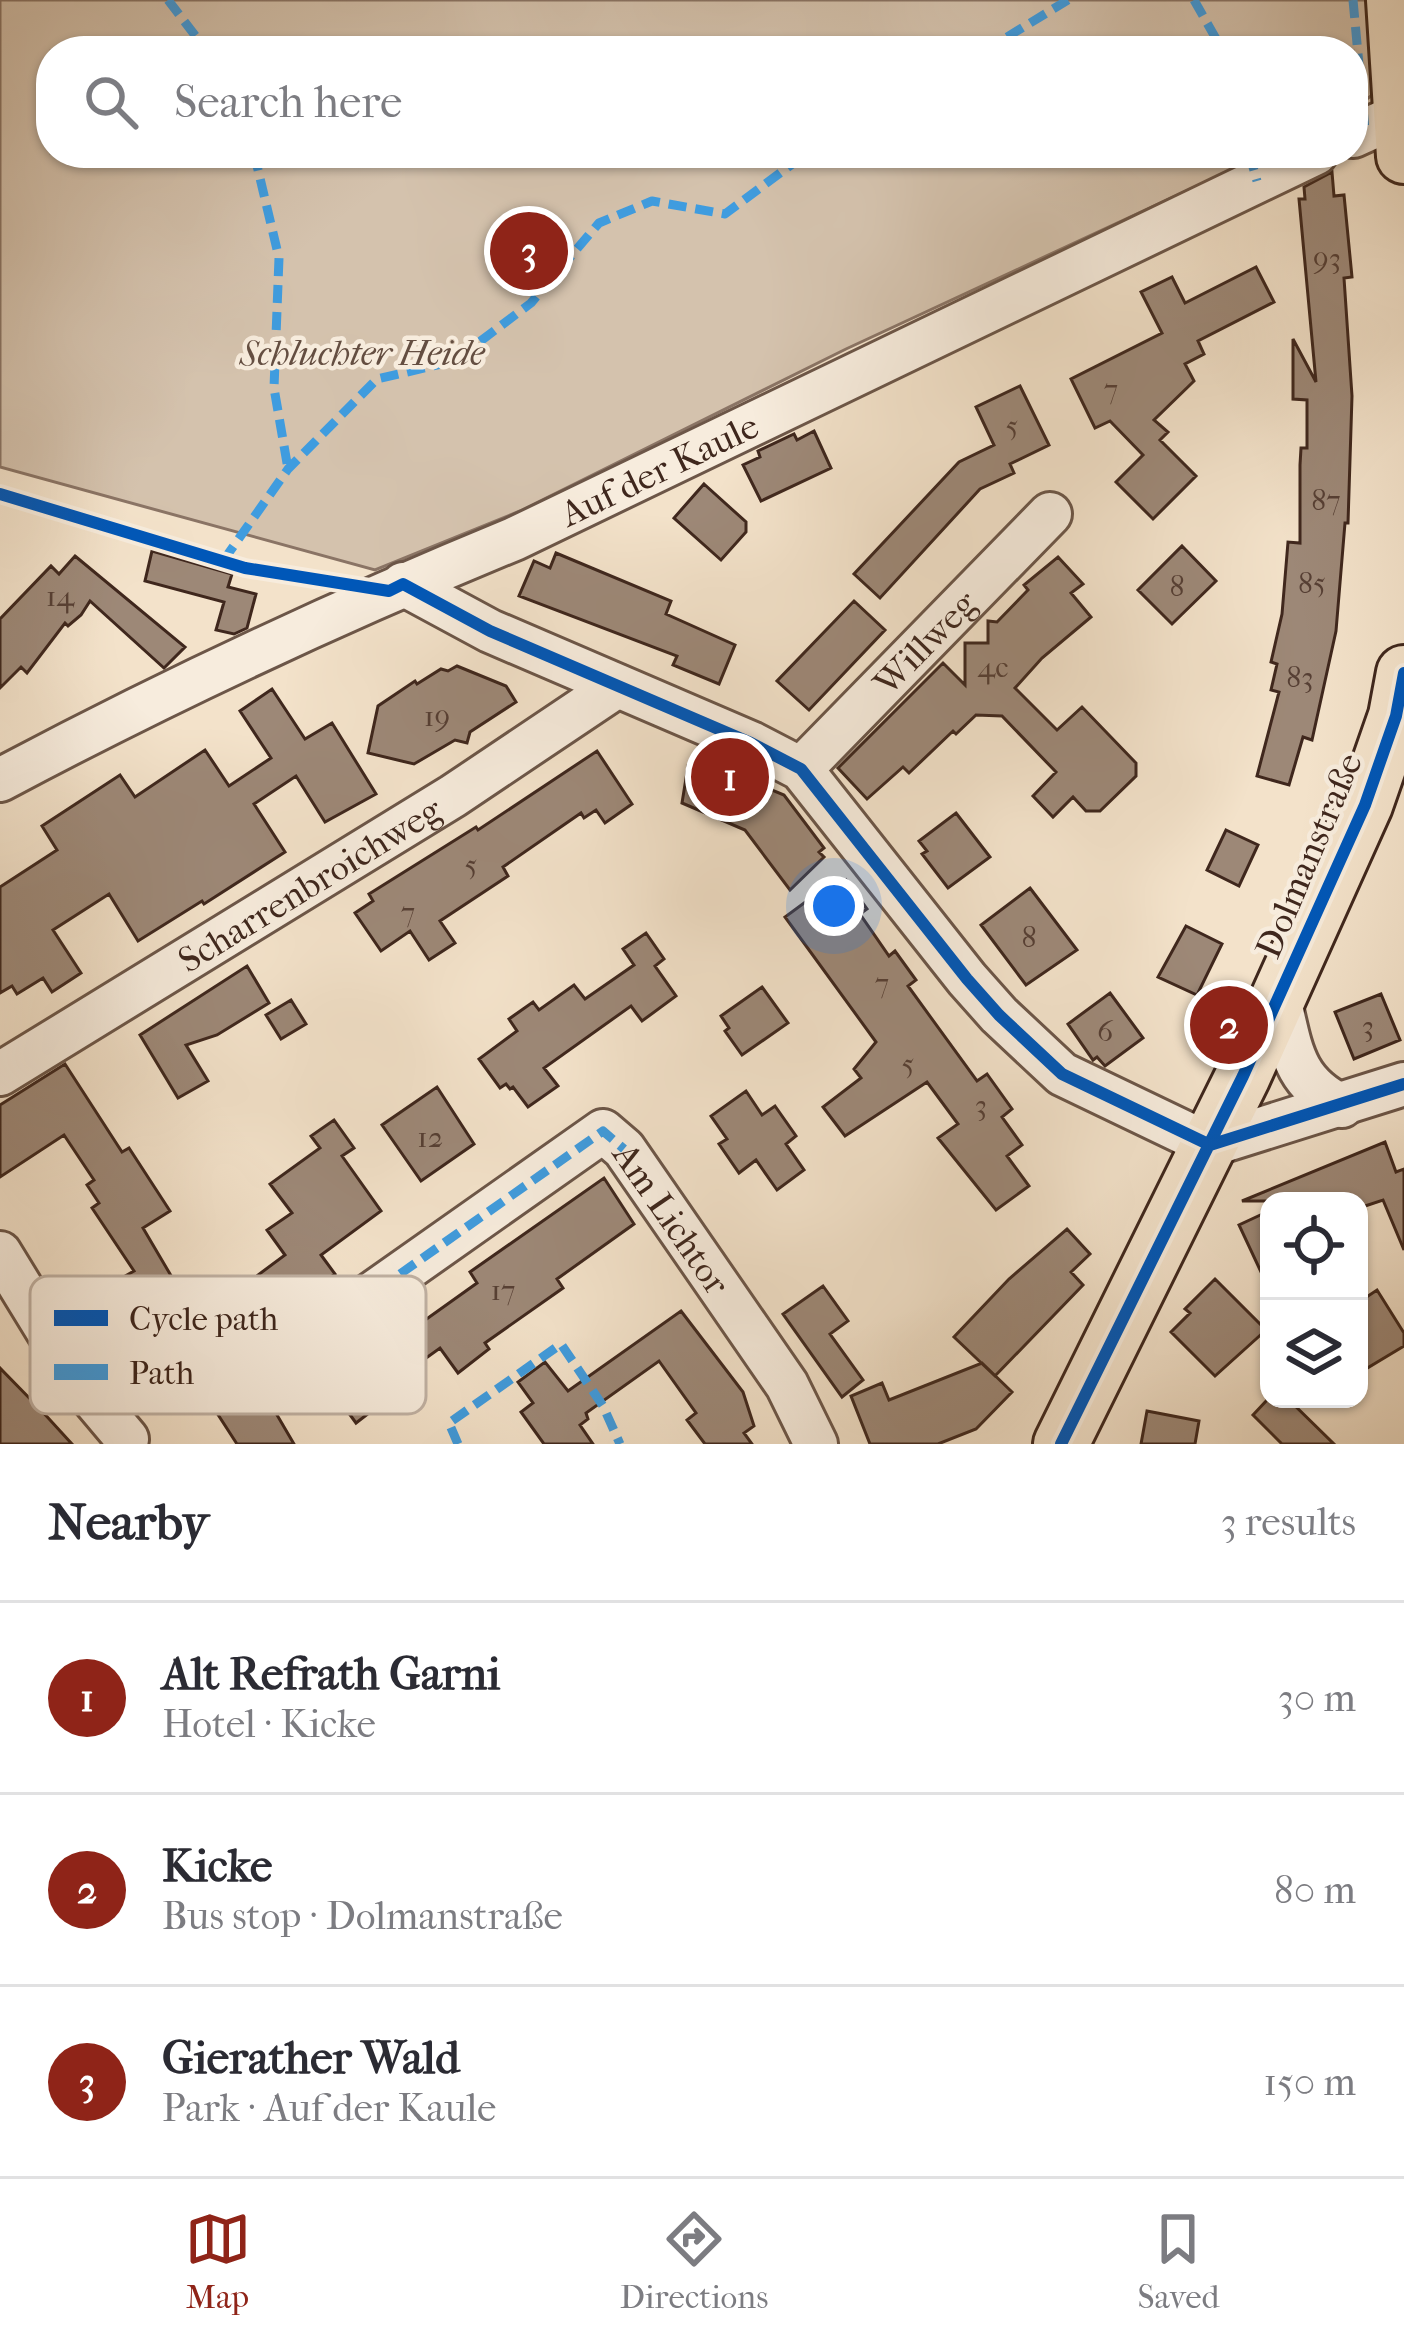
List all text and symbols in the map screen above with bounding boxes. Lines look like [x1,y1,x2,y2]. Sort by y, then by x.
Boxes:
search box [36,36,1368,168]
icon: search [78,69,144,135]
text: Search here [174,76,402,129]
pin: 3 [490,206,568,296]
house number: 93 [1313,241,1341,276]
park label: Schluchter Heide [238,332,486,374]
house number: 7 [1104,372,1118,407]
street label: Auf der Kaule [552,405,765,536]
house number: 5 [1006,409,1018,444]
house number: 87 [1311,483,1341,518]
house number: 85 [1298,566,1326,601]
house number: 8 [1169,569,1185,604]
house number: 14 [46,579,75,614]
street label: Willweg [865,582,986,704]
house number: 4c [978,650,1008,685]
house number: 83 [1286,660,1314,695]
house number: 19 [424,699,450,734]
pin: 1 [691,732,769,822]
street label: Dolmanstraße [1247,747,1371,964]
street label: Scharrenbroichweg [171,788,450,982]
house number: 5 [465,848,477,883]
your location [804,876,864,936]
house number: 7 [401,895,415,930]
house number: 8 [1021,920,1037,955]
house number: 7 [875,966,889,1001]
pin: 2 [1190,980,1268,1070]
house number: 3 [1362,1009,1374,1044]
house number: 6 [1097,1014,1114,1049]
house number: 5 [902,1047,914,1082]
house number: 3 [975,1088,987,1123]
house number: 12 [417,1120,443,1155]
street label: Am Lichtor [603,1133,738,1303]
map controls [1260,1192,1368,1408]
button: locate [1260,1192,1368,1300]
house number: 17 [490,1273,516,1308]
legend [30,1276,426,1414]
text: Cycle path [129,1300,279,1339]
button: layers [1260,1300,1368,1408]
text: Path [129,1354,195,1393]
text: Nearby [48,1492,209,1552]
text: 3 results [1221,1499,1356,1545]
text: Alt Refrath Garni [162,1648,500,1701]
text: 1 [80,1675,94,1721]
text: 30 m [1278,1675,1356,1721]
text: Hotel · Kicke [162,1701,376,1747]
text: Kicke [162,1840,272,1893]
text: 2 [77,1867,97,1913]
text: 80 m [1274,1867,1356,1913]
text: Bus stop · Dolmanstraße [162,1893,563,1939]
text: Gierather Wald [162,2032,460,2085]
text: 3 [79,2059,95,2105]
text: 150 m [1263,2059,1356,2105]
text: Park · Auf der Kaule [162,2085,496,2131]
tab: Map [185,2206,251,2317]
tab: Directions [620,2206,768,2317]
tab: Saved [1138,2206,1219,2317]

